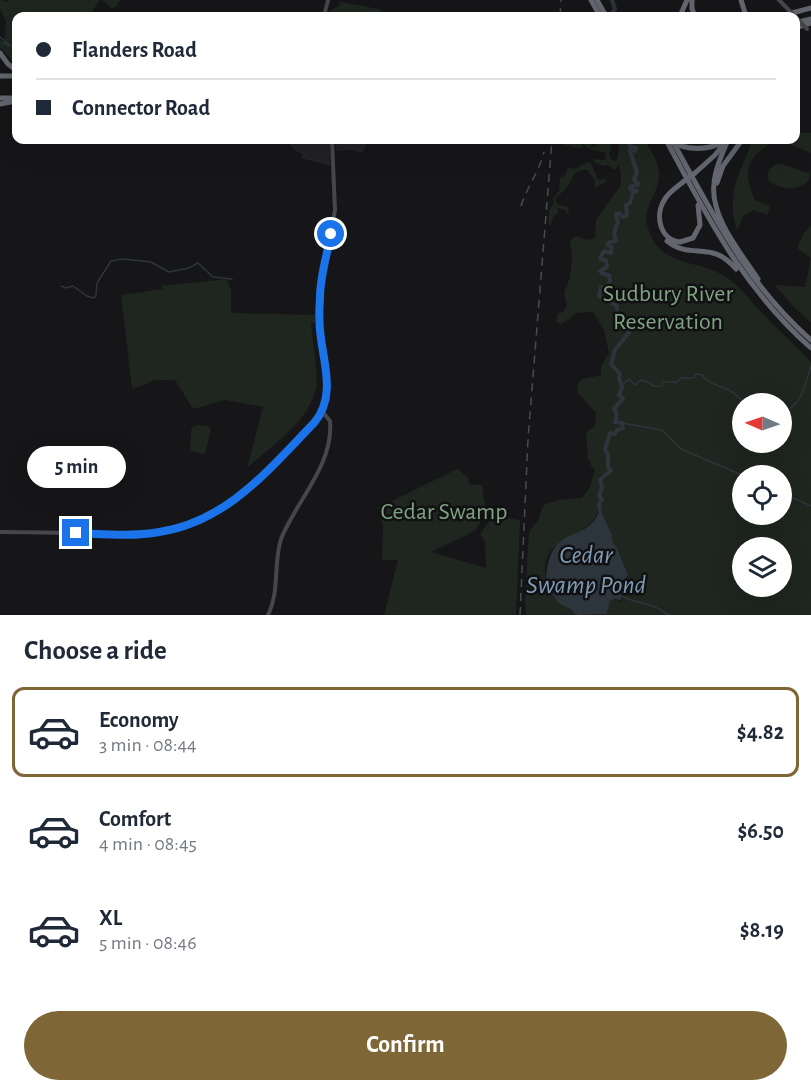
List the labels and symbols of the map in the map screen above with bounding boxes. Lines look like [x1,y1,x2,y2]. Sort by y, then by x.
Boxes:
route start [317,220,344,247]
park label: Sudbury River Reservation [603,282,733,334]
north arrow [732,393,792,453]
callout: 5 min [26,446,125,488]
park label: Cedar Swamp [381,500,507,524]
route end [62,519,89,546]
water label: Cedar Swamp Pond [526,542,647,598]

